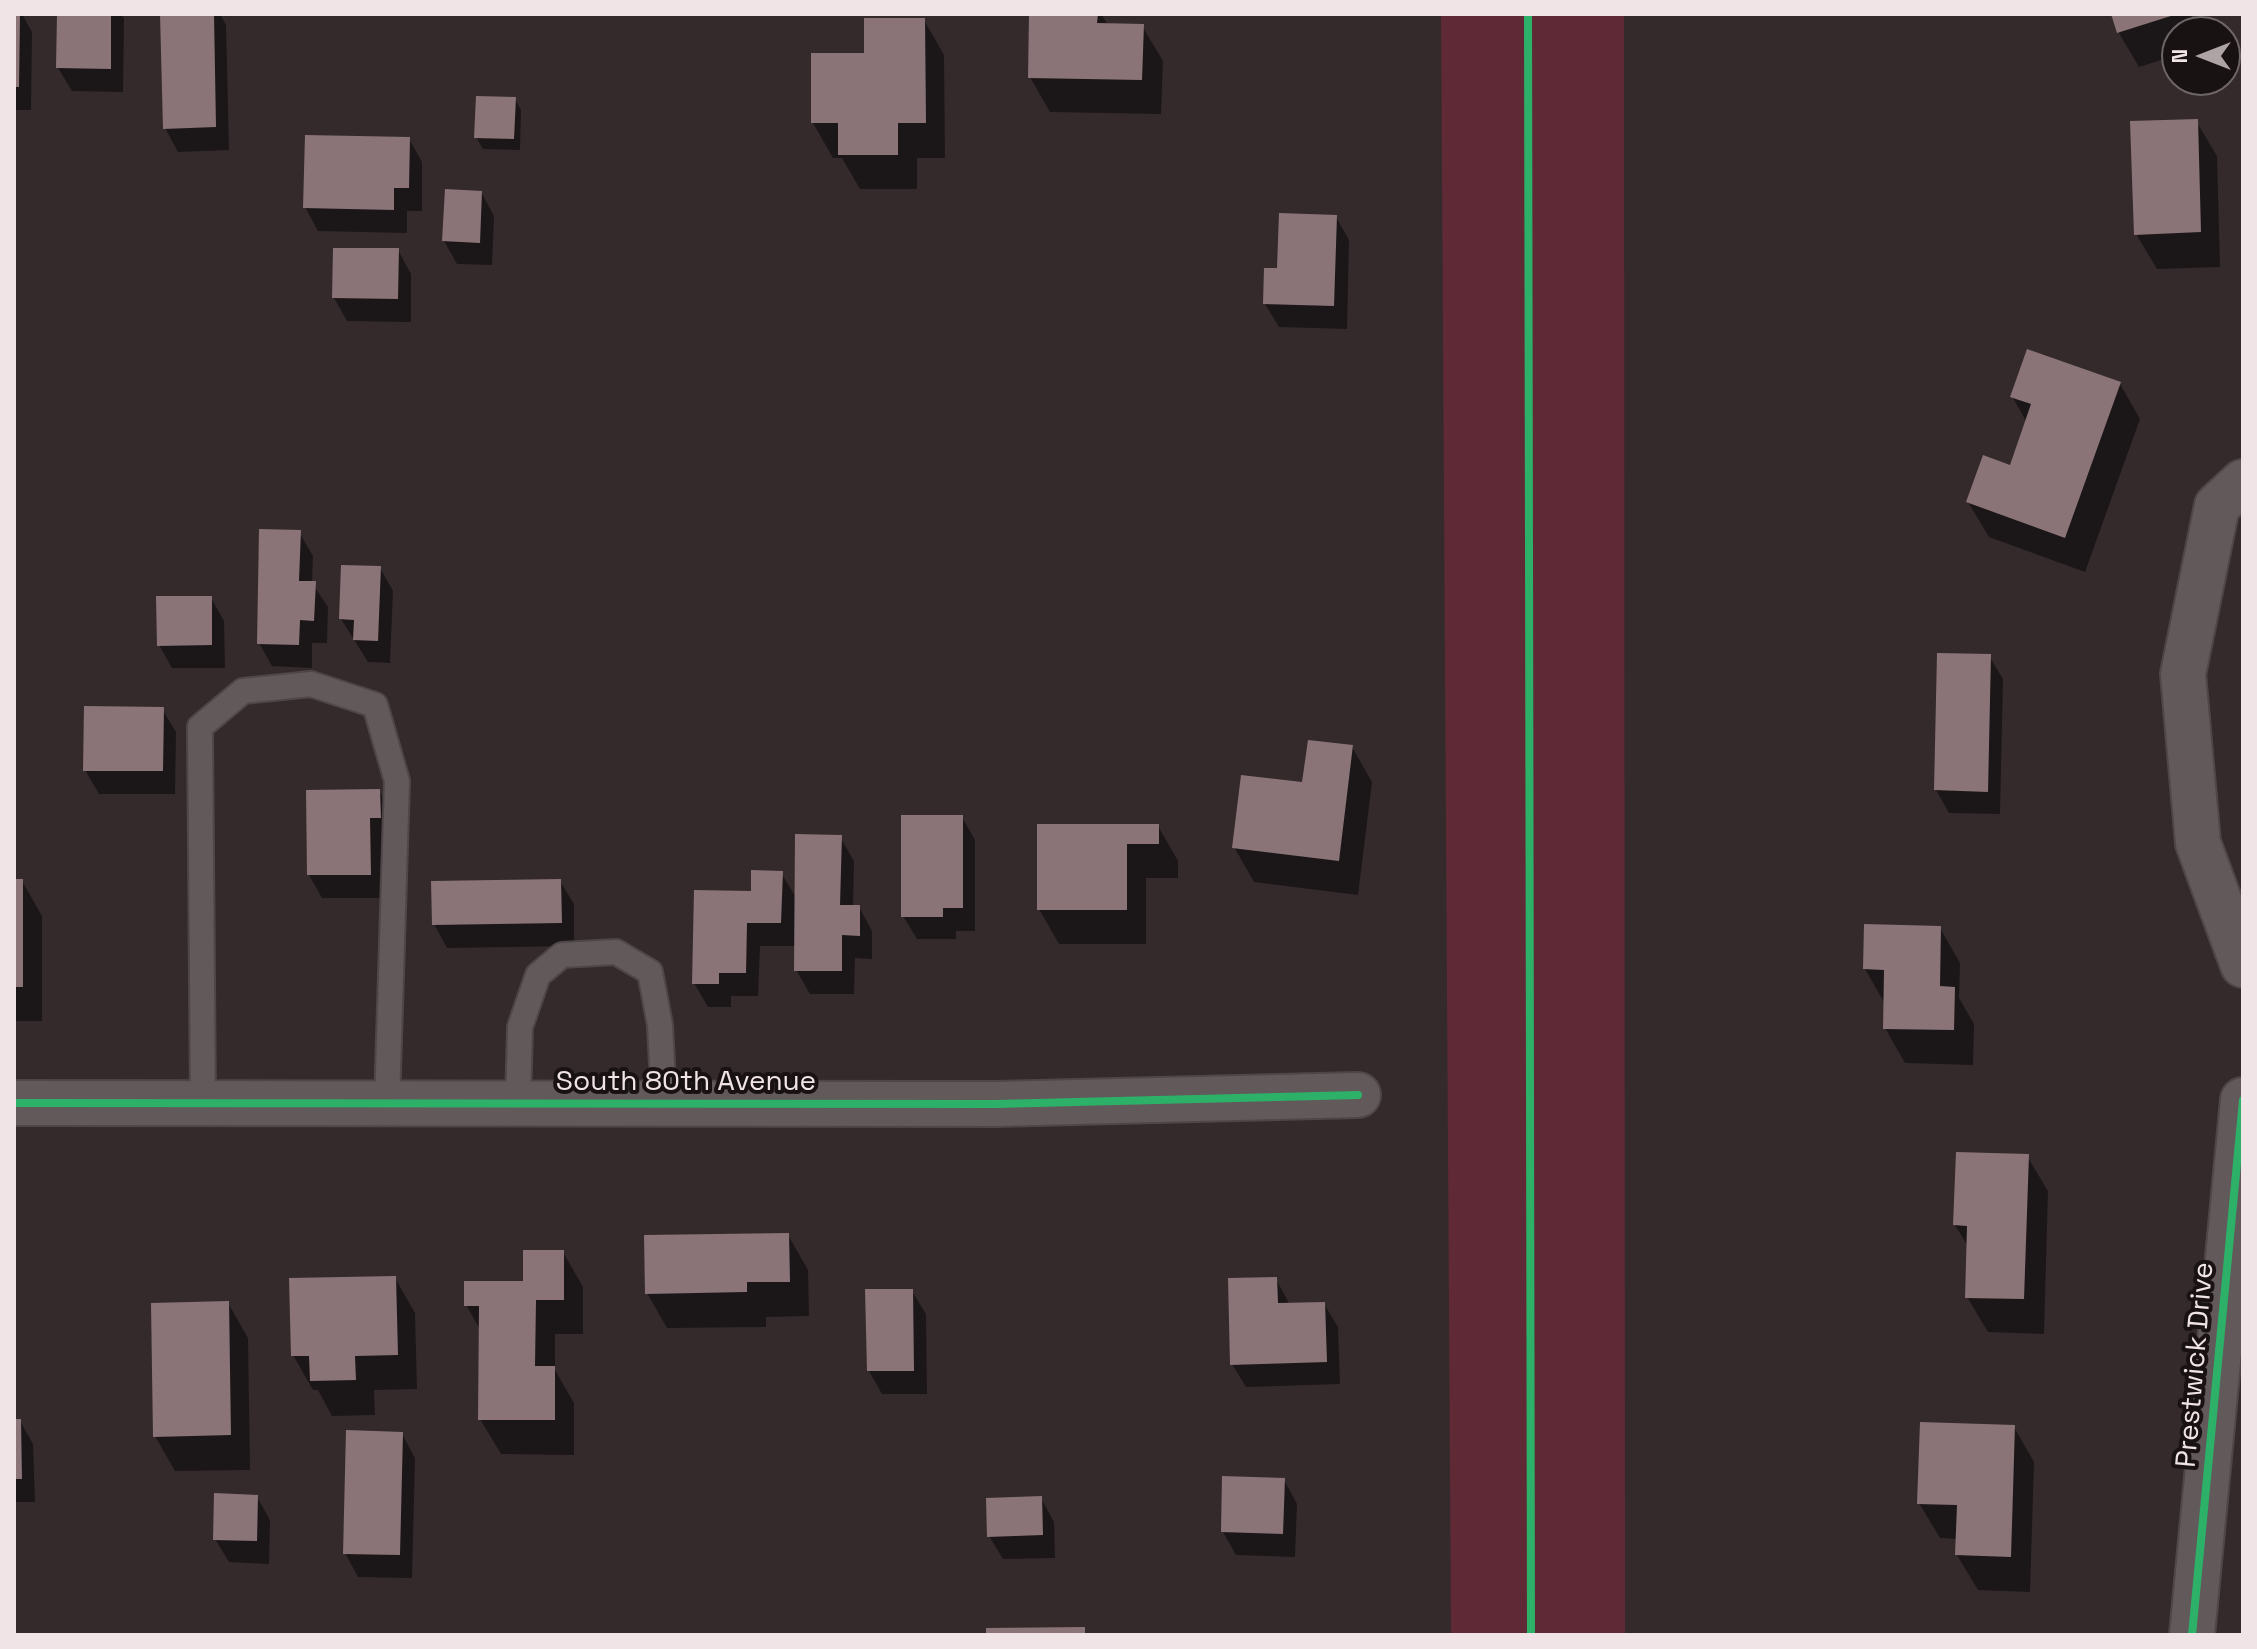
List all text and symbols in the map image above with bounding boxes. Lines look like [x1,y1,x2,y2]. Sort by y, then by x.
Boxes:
north arrow [2161,16,2241,96]
text: N [2165,49,2193,63]
street label: South 80th Avenue [556,1065,816,1099]
street label: Prestwick Drive [2170,1261,2222,1469]

